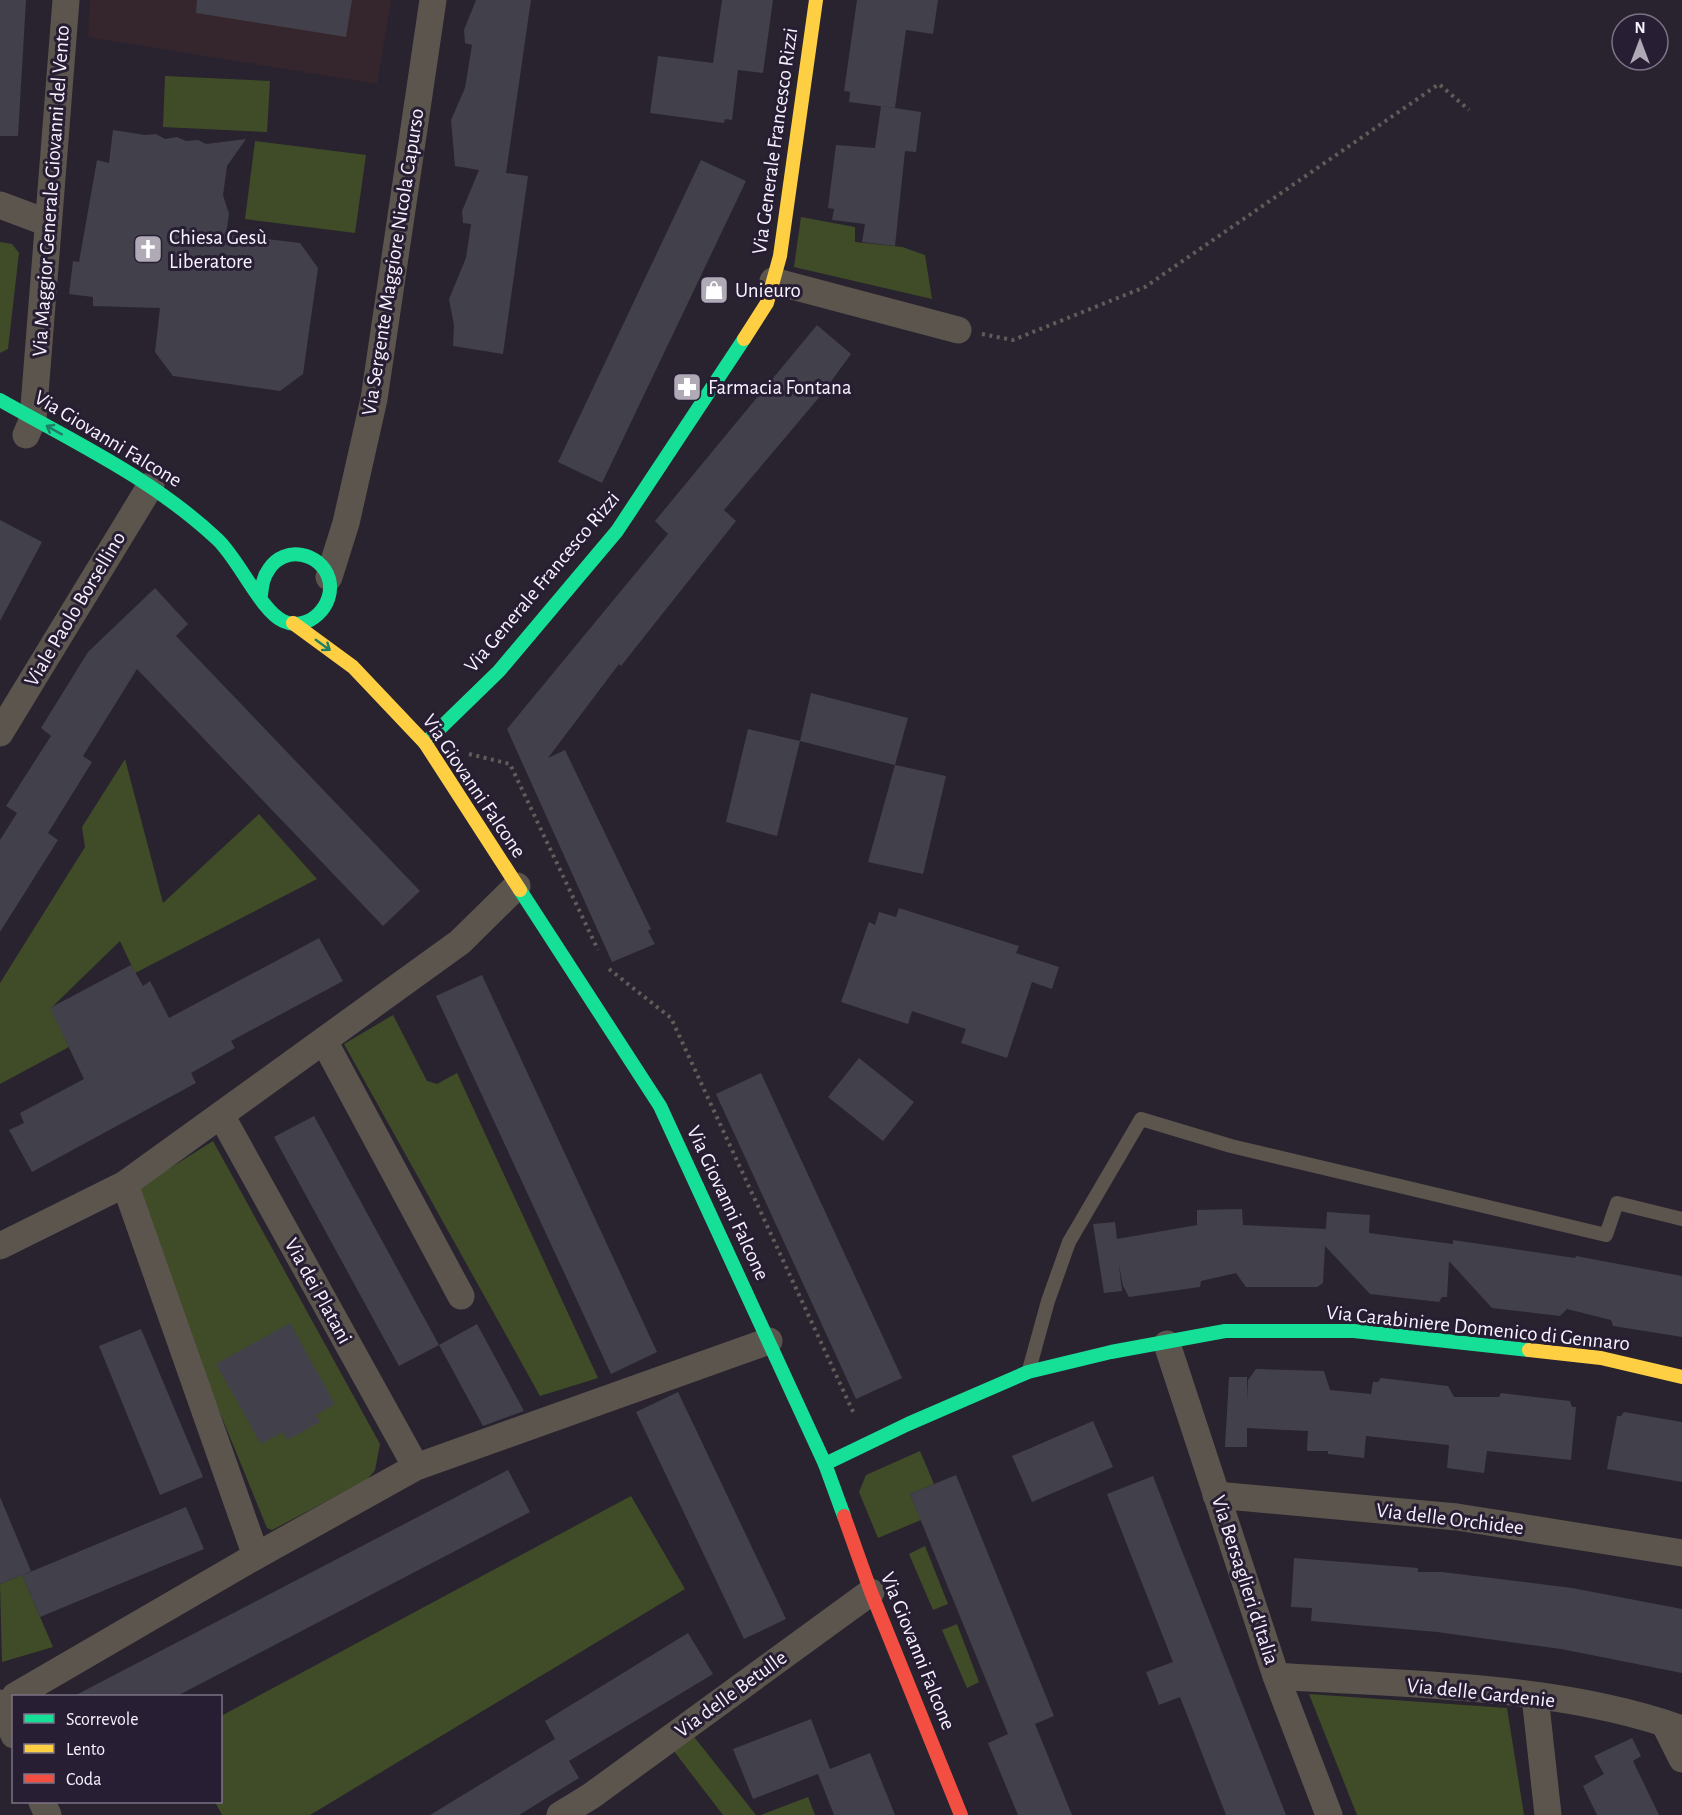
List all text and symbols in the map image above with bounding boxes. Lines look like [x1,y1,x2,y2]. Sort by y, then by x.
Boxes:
north arrow [1610,12,1670,72]
text: N [1634,20,1646,36]
street label: Via Maggior Generale Giovanni del Vento [29,25,73,357]
street label: Via Generale Francesco Rizzi [749,26,801,256]
street label: Via Sergente Maggiore Nicola Capurso [358,107,428,417]
place label: Chiesa Gesù Liberatore [169,227,267,272]
church icon: Chiesa Gesù Liberatore [132,233,164,265]
shop icon: Unieuro [698,274,730,306]
place label: Unieuro [735,280,801,301]
pharmacy icon: Farmacia Fontana [671,371,703,403]
place label: Farmacia Fontana [708,377,852,398]
street label: Via Giovanni Falcone [31,387,185,491]
one-way arrow [46,424,63,436]
street label: Via Generale Francesco Rizzi [460,488,624,676]
street label: Viale Paolo Borsellino [21,528,129,690]
one-way arrow [314,639,330,651]
street label: Via Giovanni Falcone [418,711,530,861]
street label: Via Giovanni Falcone [683,1122,773,1284]
street label: Via dei Platani [280,1235,356,1347]
street label: Via Carabiniere Domenico di Gennaro [1325,1302,1631,1354]
street label: Via Bersaglieri d'Italia [1208,1493,1282,1668]
street label: Via delle Orchidee [1375,1500,1525,1538]
street label: Via Giovanni Falcone [877,1569,959,1733]
street label: Via delle Betulle [671,1647,791,1741]
street label: Via delle Gardenie [1406,1675,1556,1711]
legend [12,1695,222,1803]
text: Scorrevole [66,1711,139,1729]
text: Lento [66,1741,105,1759]
text: Coda [66,1771,101,1789]

